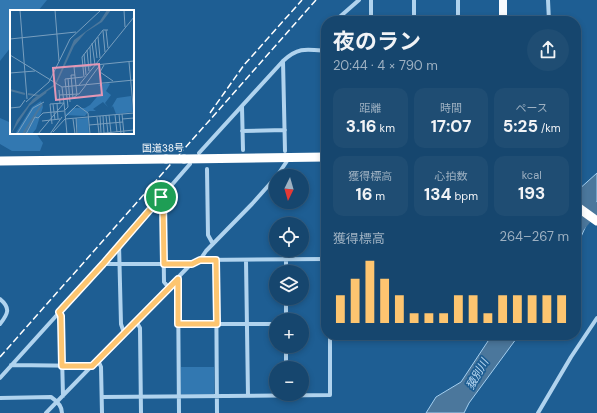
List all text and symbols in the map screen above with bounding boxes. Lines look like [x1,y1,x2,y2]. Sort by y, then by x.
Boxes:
inset map [10,10,134,134]
text: 夜のラン [333,27,421,56]
button: share [527,29,569,71]
text: 20:44 · 4 × 790 m [333,57,438,74]
text: 距離 [359,101,381,115]
text: 時間 [440,101,462,115]
text: ペース [515,101,548,115]
text: 3.16 [346,115,377,137]
text: 17:07 [431,115,471,137]
text: 5:25 [503,115,538,137]
text: km [377,121,395,135]
text: /km [538,121,561,135]
street label: 国道38号 [142,141,184,155]
text: kcal [522,168,542,182]
north arrow [269,169,309,209]
map controls [269,169,309,401]
text: 獲得標高 [348,169,392,183]
text: 心拍数 [434,169,467,183]
pin [144,180,178,214]
text: 193 [518,182,545,204]
text: 16 [355,183,372,205]
text: 134 [424,183,451,205]
icon: arrive [150,186,172,208]
text: m [372,189,385,203]
text: bpm [451,189,478,203]
button: locate [269,217,309,257]
text: 264–267 m [499,228,569,245]
text: 獲得標高 [333,230,385,247]
button: layers [269,265,309,305]
button: + [269,313,309,353]
water label: 猿別川 [463,355,492,392]
button: − [269,361,309,401]

